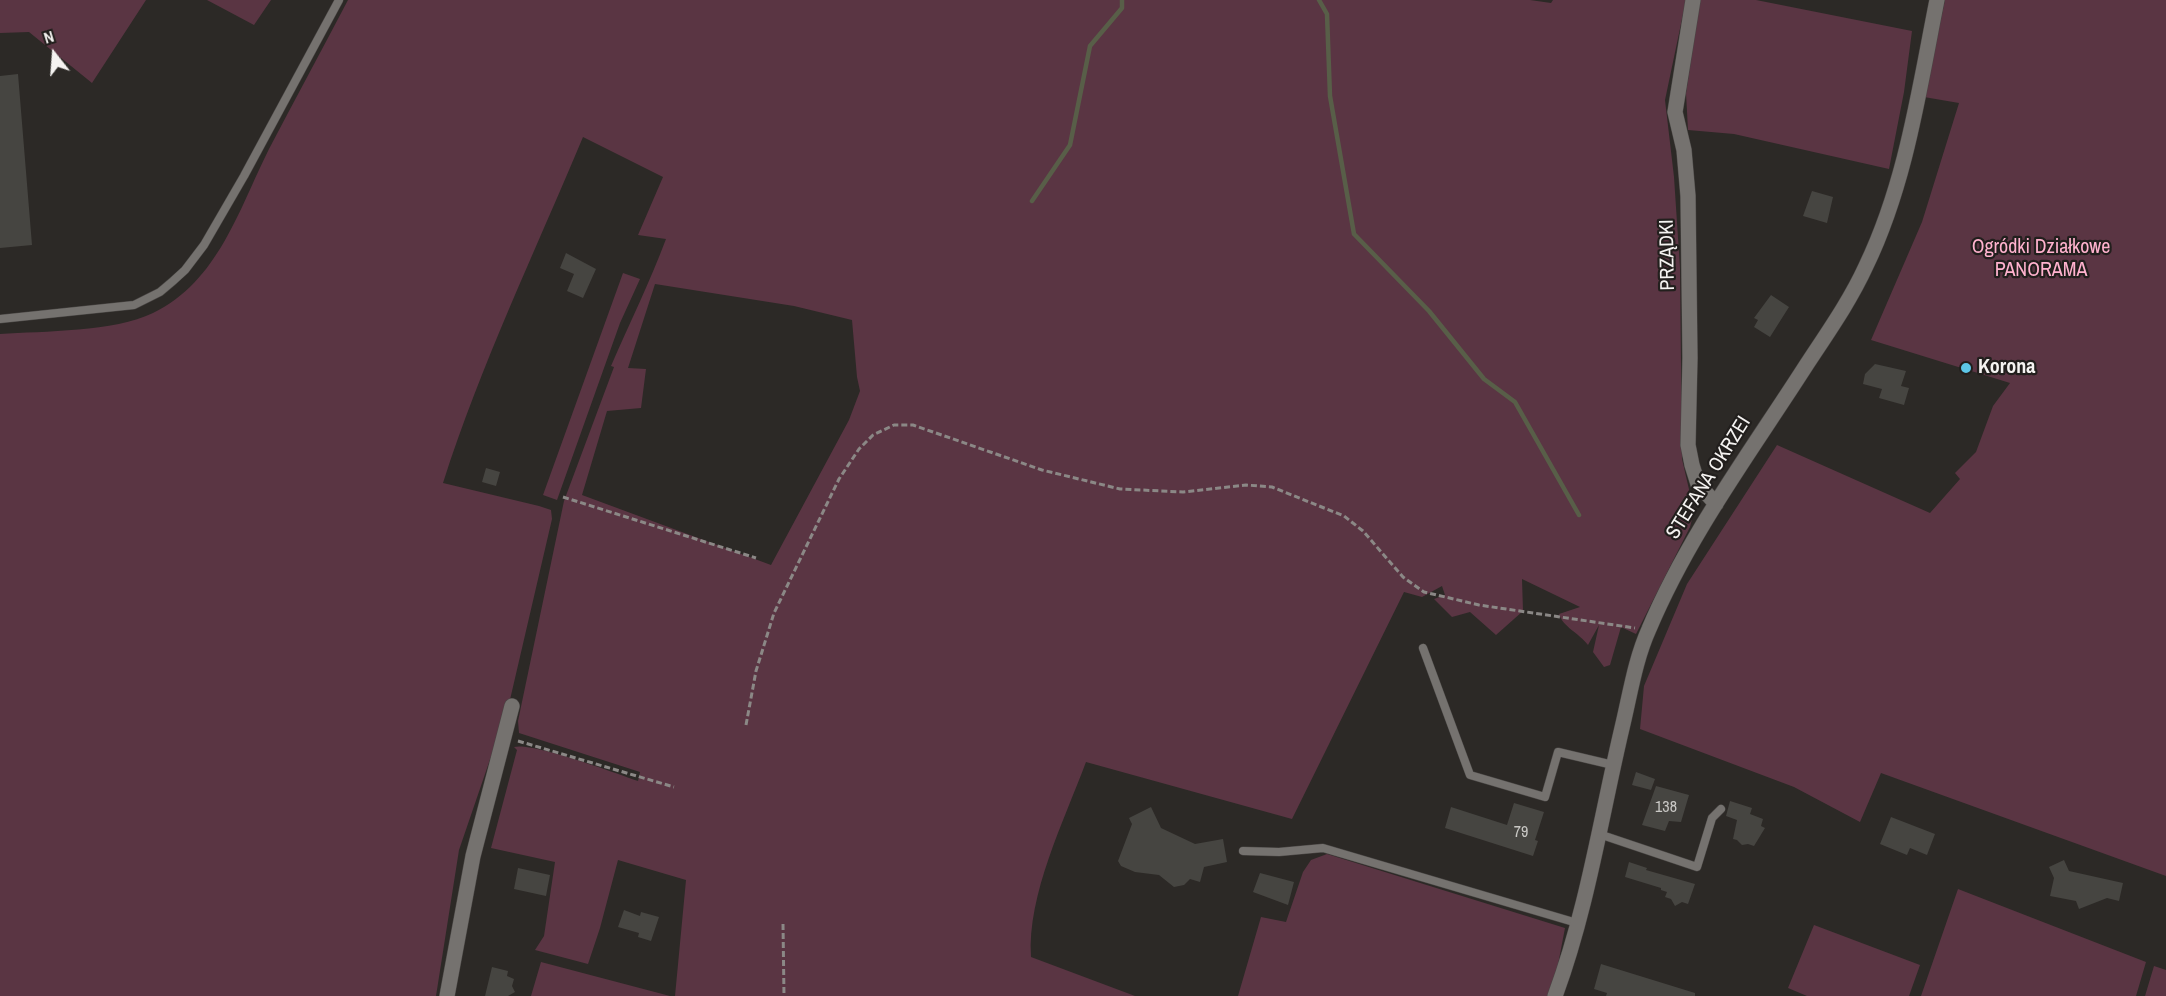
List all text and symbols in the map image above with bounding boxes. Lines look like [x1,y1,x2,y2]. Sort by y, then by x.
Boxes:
north arrow [24,24,84,84]
text: N [41,25,56,49]
street label: PRZĄDKI [1655,219,1681,291]
park label: Ogródki Działkowe PANORAMA [1972,236,2110,283]
place label: Korona [1978,356,2035,380]
marker: Korona [1959,361,1973,375]
street label: STEFANA OKRZEI [1662,412,1756,544]
house number: 138 [1655,798,1677,818]
house number: 79 [1514,823,1528,843]

